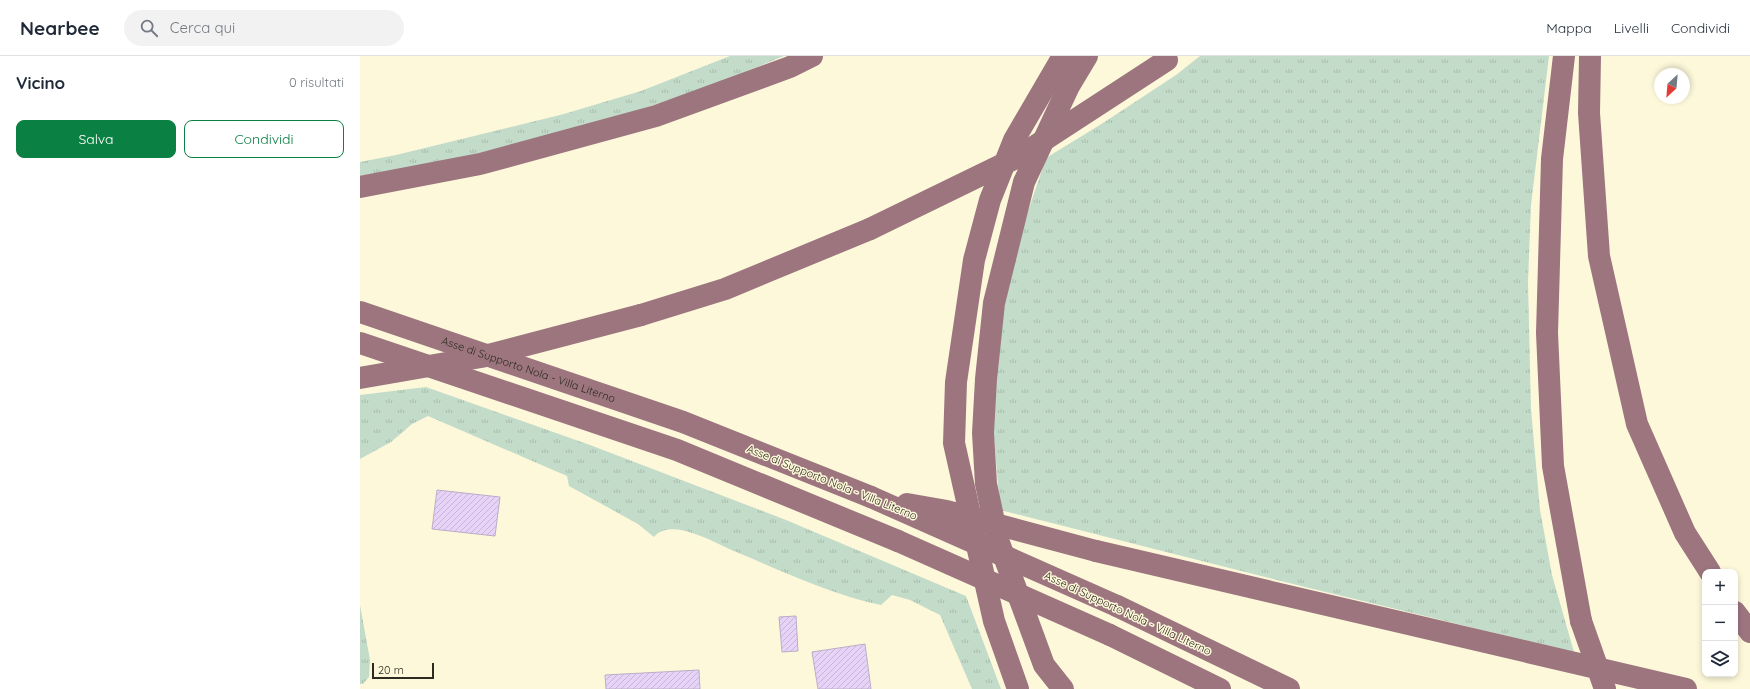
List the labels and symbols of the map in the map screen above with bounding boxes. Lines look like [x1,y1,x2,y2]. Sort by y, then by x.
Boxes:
north arrow [1654,68,1690,104]
street label: Asse di Supporto Nola - Villa Literno [440,333,618,406]
street label: Asse di Supporto Nola - Villa Literno [745,441,920,523]
street label: Asse di Supporto Nola - Villa Literno [1042,568,1214,658]
scale bar [372,661,434,680]

